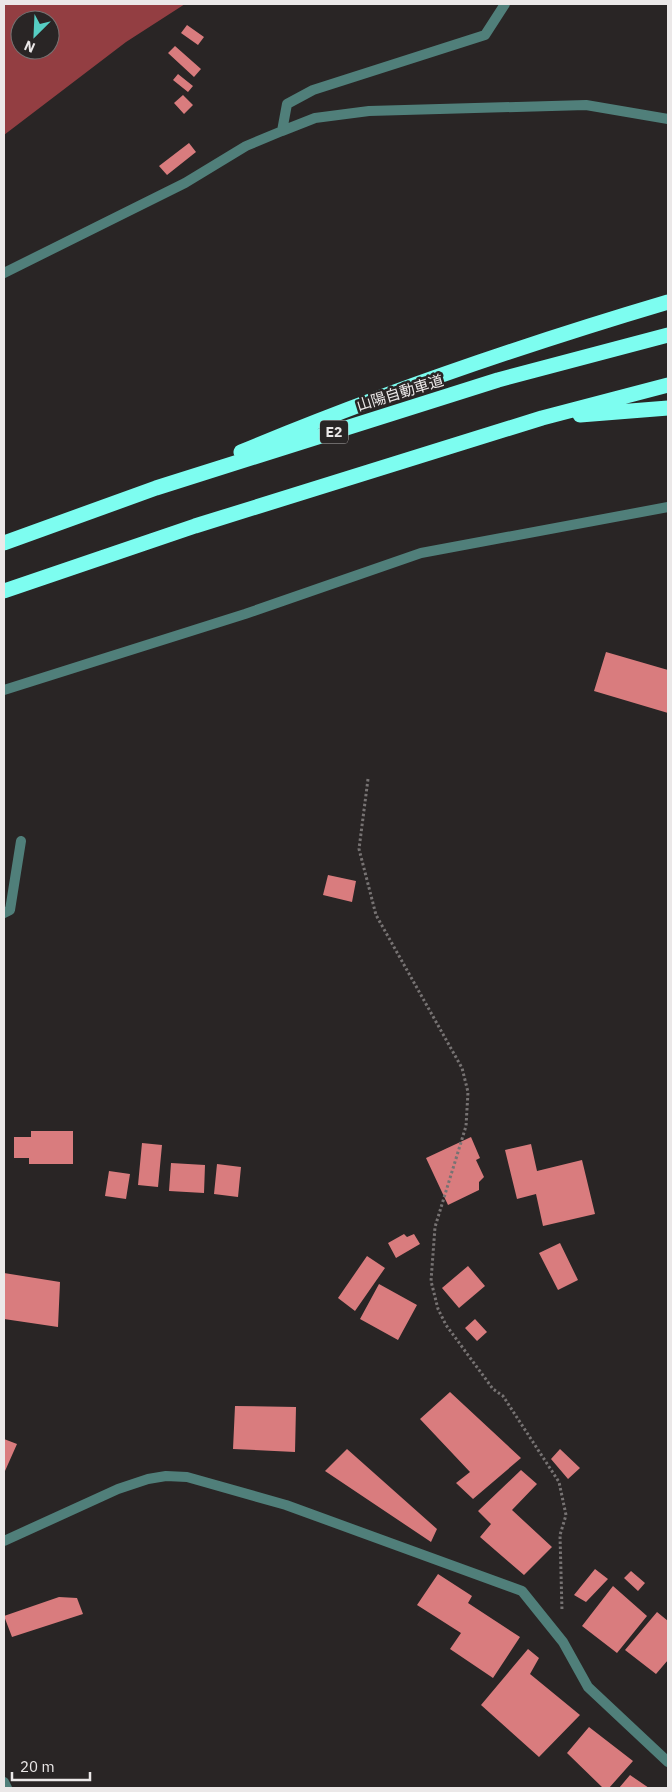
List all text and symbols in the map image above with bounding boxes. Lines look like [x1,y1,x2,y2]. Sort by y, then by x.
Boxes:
north arrow [10,10,60,60]
text: N [21,37,38,57]
street label: 山陽自動車道 [354,370,446,415]
road number: E2 [320,421,348,444]
scale bar [12,1750,90,1782]
text: 20 m [20,1757,55,1776]

